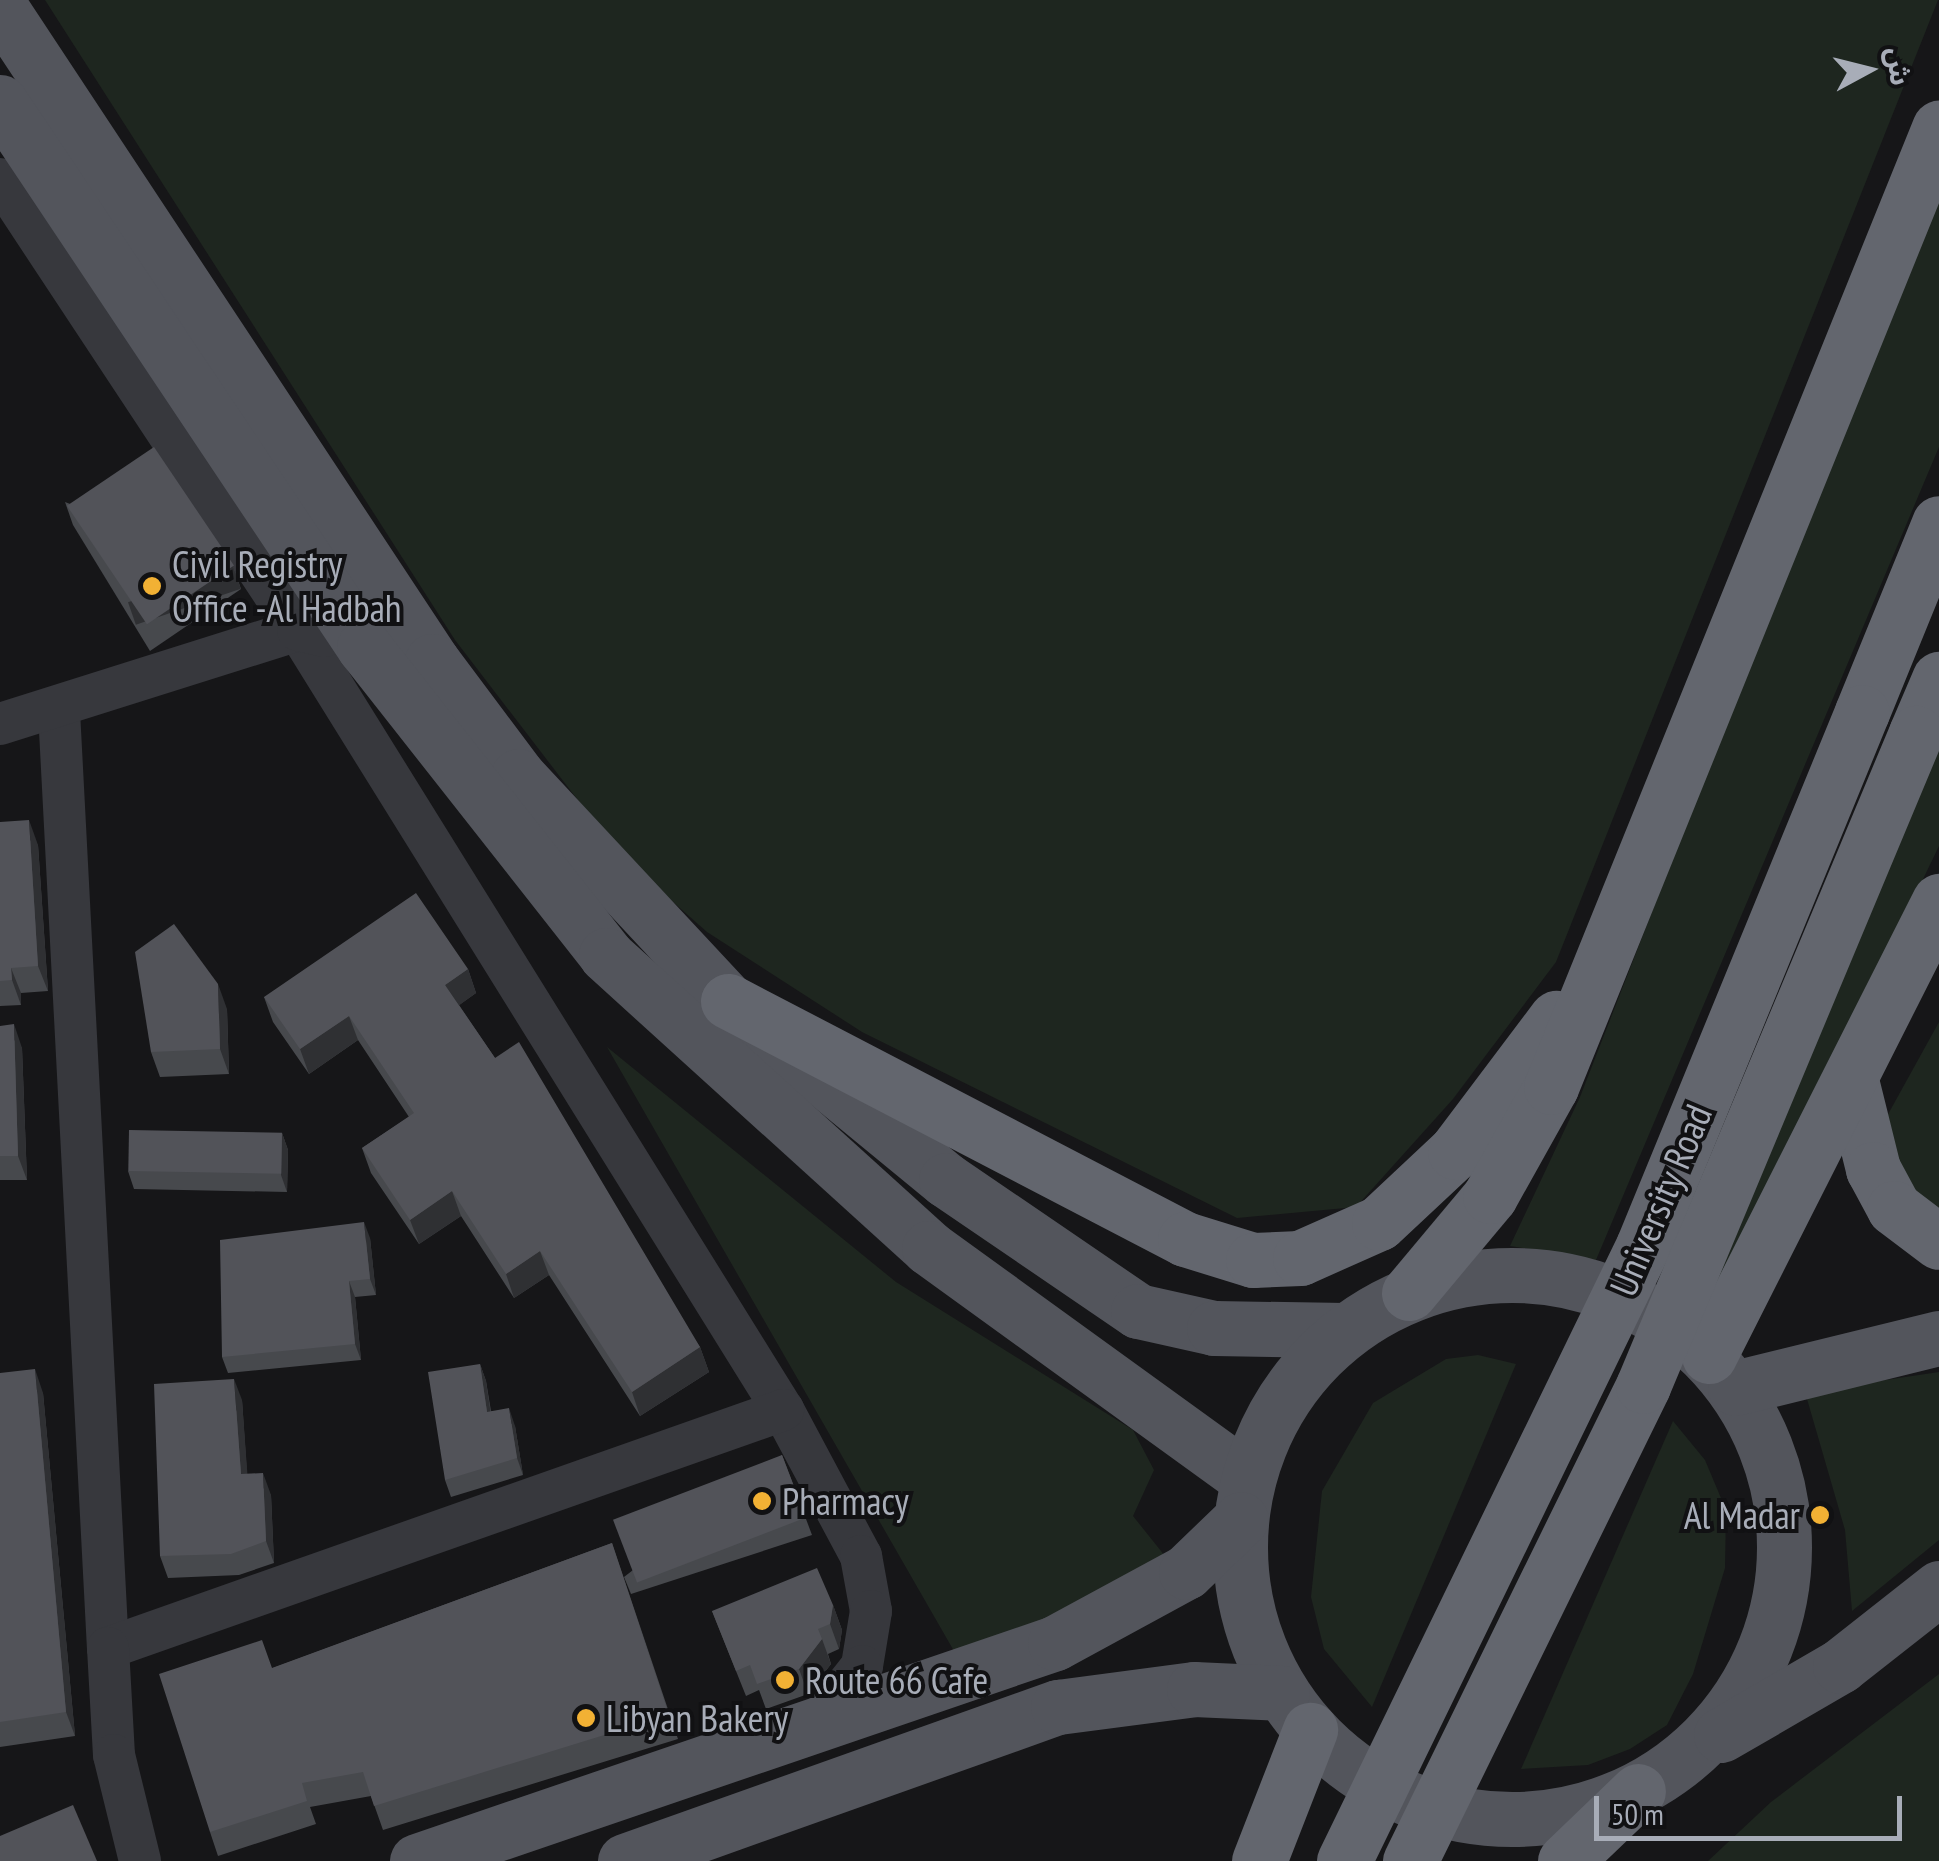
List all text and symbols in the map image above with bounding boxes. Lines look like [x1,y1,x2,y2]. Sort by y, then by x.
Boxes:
north arrow [1819,20,1919,120]
text: ش [1879,45,1920,88]
place label: Civil Registry Office -Al Hadbah [172,541,402,630]
marker: Civil Registry Office -Al Hadbah [141,575,163,597]
street label: University Road [1599,1097,1721,1303]
place label: Pharmacy [782,1478,909,1524]
marker: Pharmacy [751,1490,773,1512]
place label: Al Madar [1684,1492,1800,1538]
marker: Al Madar [1809,1504,1831,1526]
place label: Route 66 Cafe [805,1657,988,1703]
marker: Route 66 Cafe [774,1669,796,1691]
place label: Libyan Bakery [606,1695,788,1741]
marker: Libyan Bakery [575,1707,597,1729]
scale bar [1599,1776,1906,1838]
text: 50 m [1611,1794,1664,1833]

